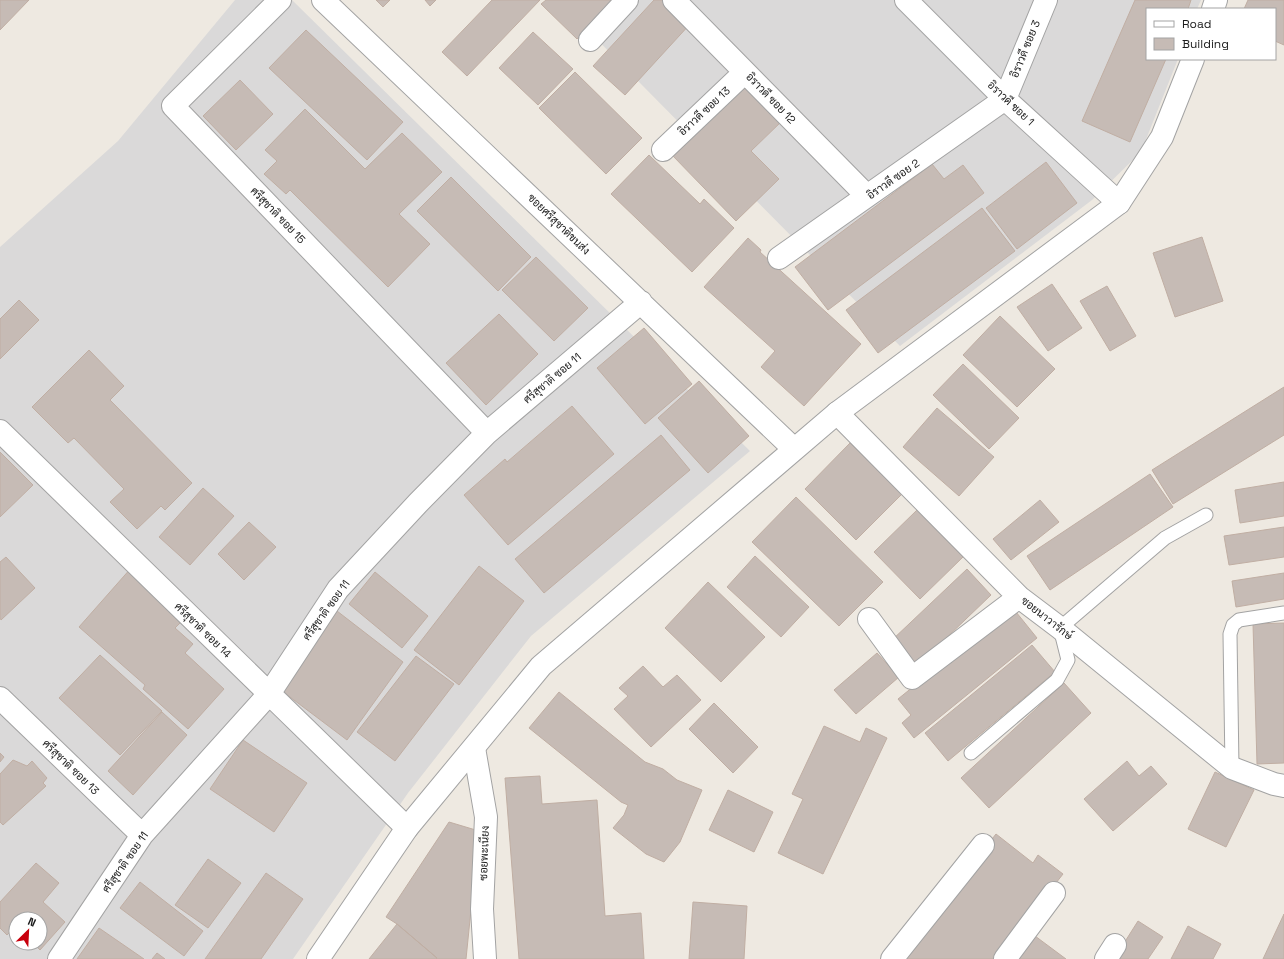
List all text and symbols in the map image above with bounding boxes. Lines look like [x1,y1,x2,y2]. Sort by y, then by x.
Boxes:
legend [1146,8,1276,60]
text: Road [1182,16,1211,32]
street label: อิราวดี ซอย 3 [1006,17,1043,80]
text: Building [1182,36,1229,52]
street label: อิราวดี ซอย 12 [743,69,800,127]
street label: อิราวดี ซอย 1 [985,77,1038,128]
street label: อิราวดี ซอย 13 [675,83,733,139]
street label: อิราวดี ซอย 2 [863,155,922,202]
street label: ศรีสุชาติ ซอย 15 [246,183,310,248]
street label: ซอยศรีสุชาติขนส่ง [523,190,594,259]
street label: ศรีสุชาติ ซอย 11 [520,349,585,408]
street label: ศรีสุชาติ ซอย 11 [299,576,354,644]
street label: ซอยนาวารักษ์ [1018,593,1077,643]
street label: ศรีสุชาติ ซอย 14 [170,599,235,662]
street label: ศรีสุชาติ ซอย 13 [38,736,103,799]
street label: ซอยพะเนียง [475,825,492,881]
street label: ศรีสุชาติ ซอย 11 [98,828,153,896]
north arrow [8,911,48,951]
text: N [26,914,38,930]

